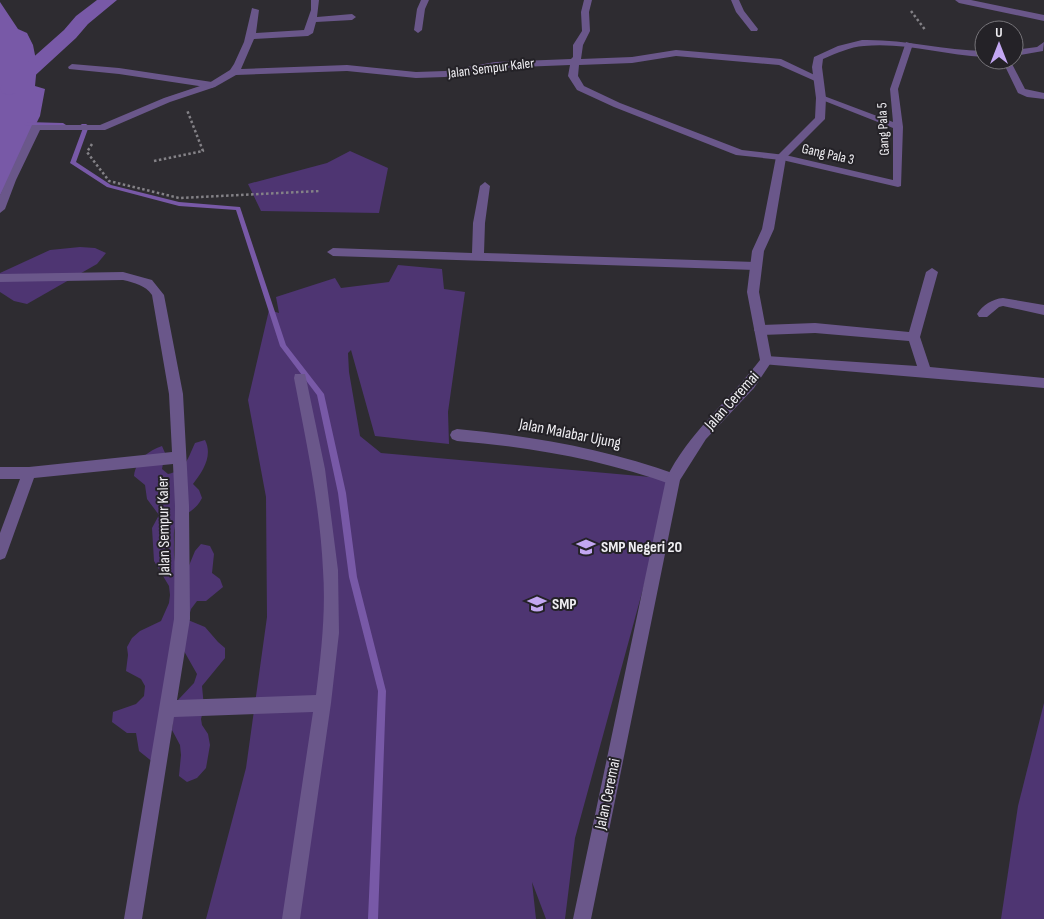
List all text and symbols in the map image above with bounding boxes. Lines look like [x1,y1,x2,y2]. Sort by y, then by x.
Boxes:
north arrow [974,20,1024,70]
text: U [995,24,1003,41]
street label: Jalan Sempur Kaler [446,54,535,82]
street label: Gang Pala 5 [873,102,893,156]
street label: Gang Pala 3 [800,140,856,168]
street label: Jalan Ceremai [700,368,763,435]
street label: Jalan Malabar Ujung [516,415,623,453]
street label: Jalan Sempur Kaler [154,476,174,577]
school or university icon: SMP Negeri 20 [575,536,597,558]
place label: SMP Negeri 20 [601,538,682,557]
school or university icon: SMP [526,593,548,615]
place label: SMP [552,595,577,614]
street label: Jalan Ceremai [591,757,625,832]

